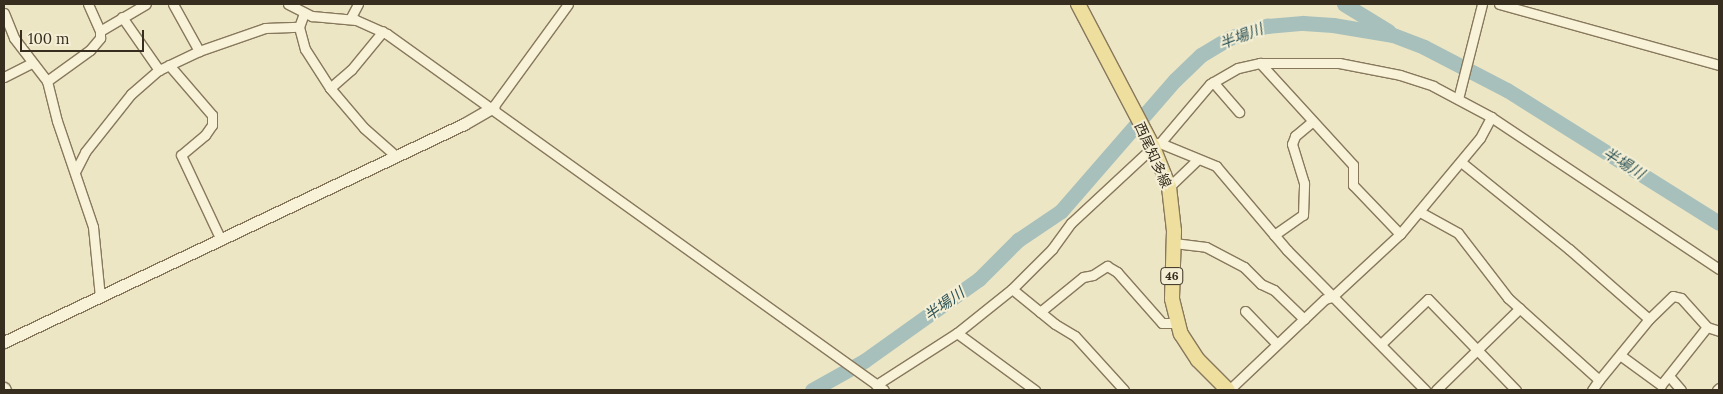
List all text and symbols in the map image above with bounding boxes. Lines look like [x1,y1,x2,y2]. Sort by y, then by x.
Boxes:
scale bar [22,20,146,52]
water label: 半場川 [1217,20,1265,52]
text: 100 m [28,29,69,48]
street label: 西尾知多線 [1131,120,1175,190]
water label: 半場川 [1600,143,1648,183]
road number: 46 [1160,266,1184,286]
water label: 半場川 [921,283,967,325]

